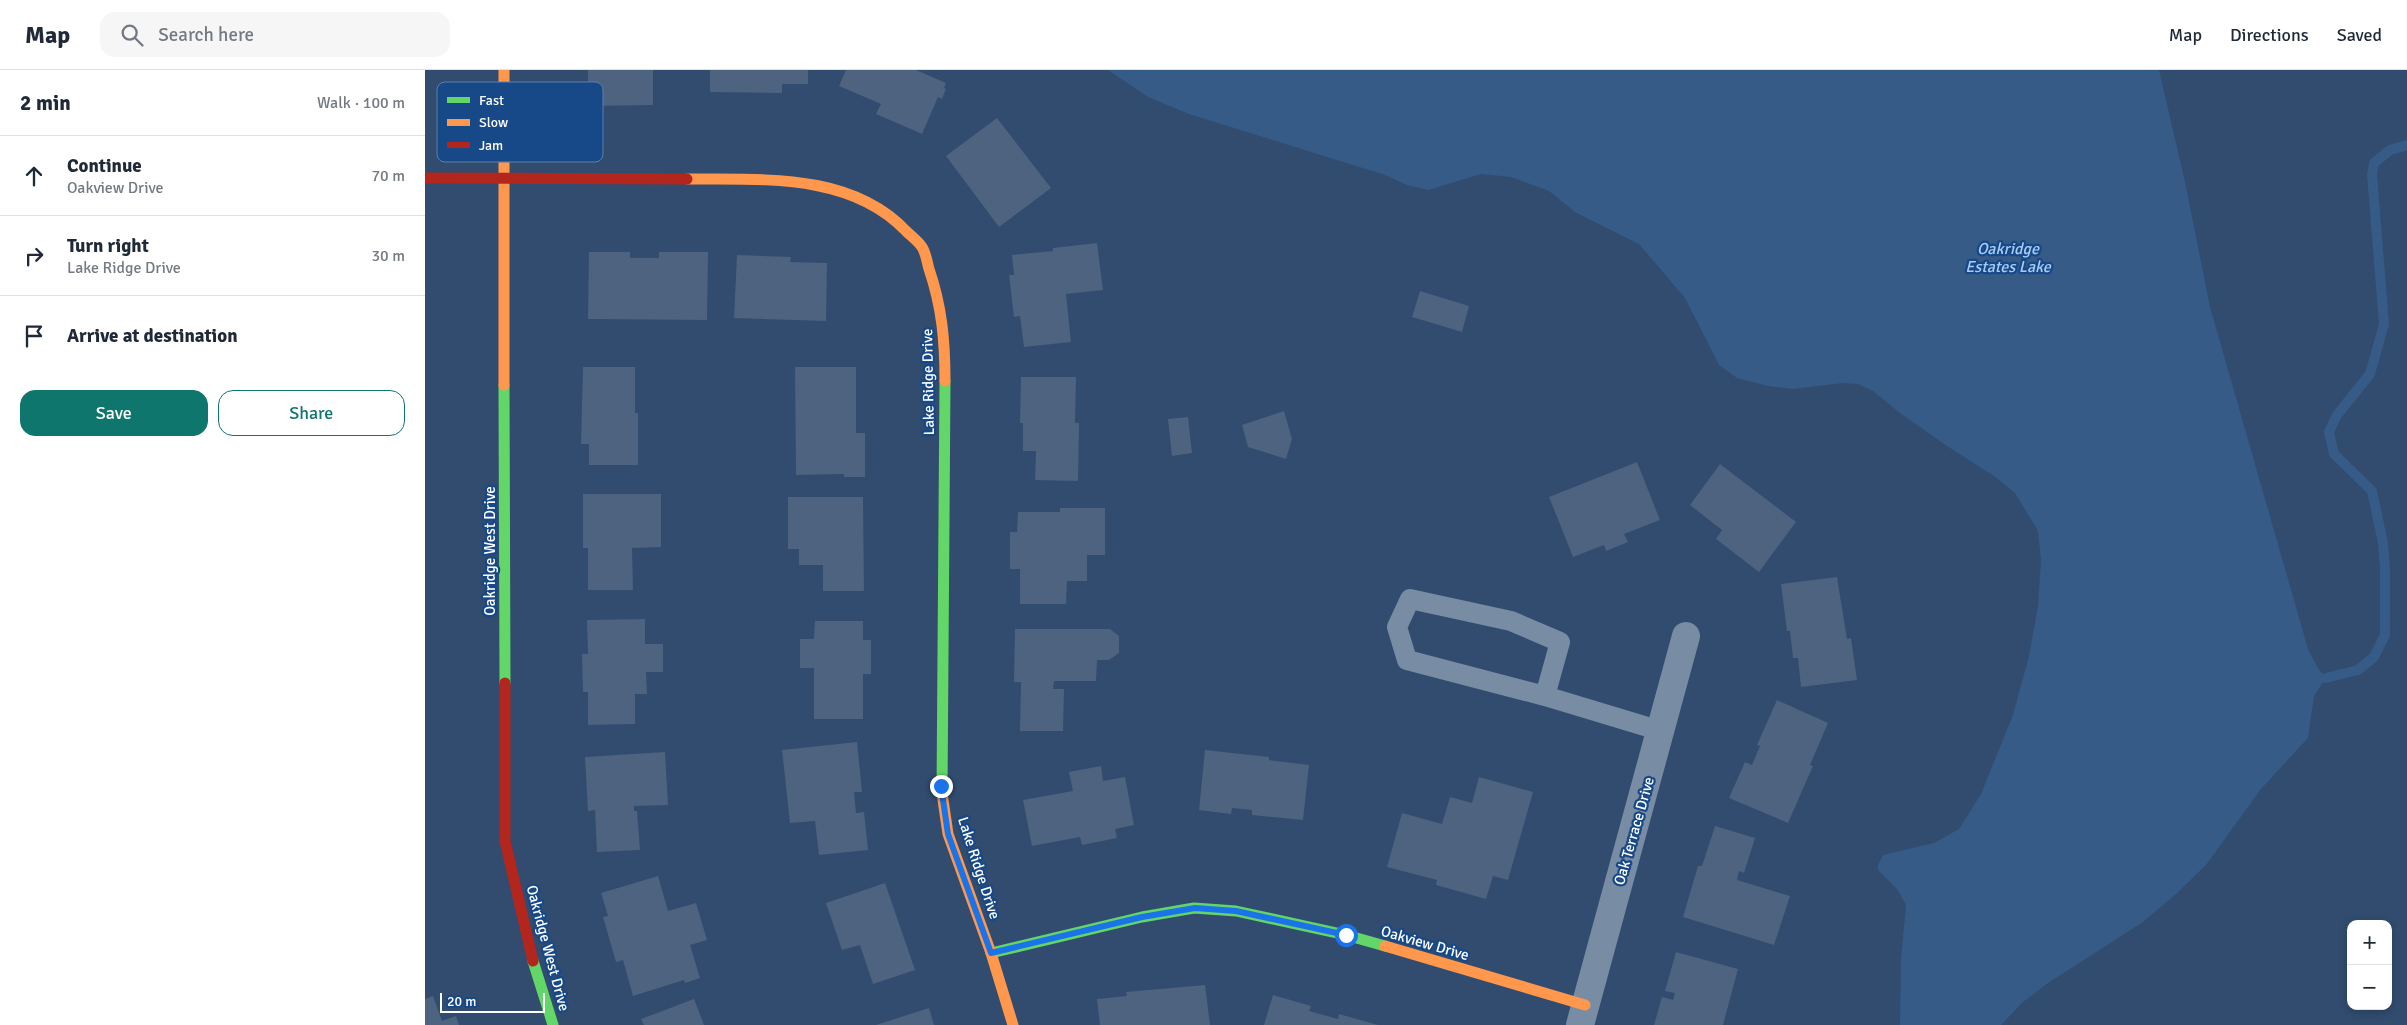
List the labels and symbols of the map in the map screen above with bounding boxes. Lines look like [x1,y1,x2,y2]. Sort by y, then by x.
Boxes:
legend [437,82,603,162]
text: Fast [479,92,504,109]
text: Slow [479,114,508,131]
text: Jam [479,137,503,154]
water label: Oakridge Estates Lake [1965,239,2052,277]
street label: Lake Ridge Drive [918,329,938,435]
street label: Oakridge West Drive [481,486,499,616]
route end [930,775,953,798]
street label: Oak Terrace Drive [1610,775,1658,887]
street label: Lake Ridge Drive [954,815,1004,921]
street label: Oakridge West Drive [523,883,573,1013]
street label: Oakview Drive [1379,922,1471,964]
route start [1335,924,1358,947]
scale bar [440,990,545,1013]

